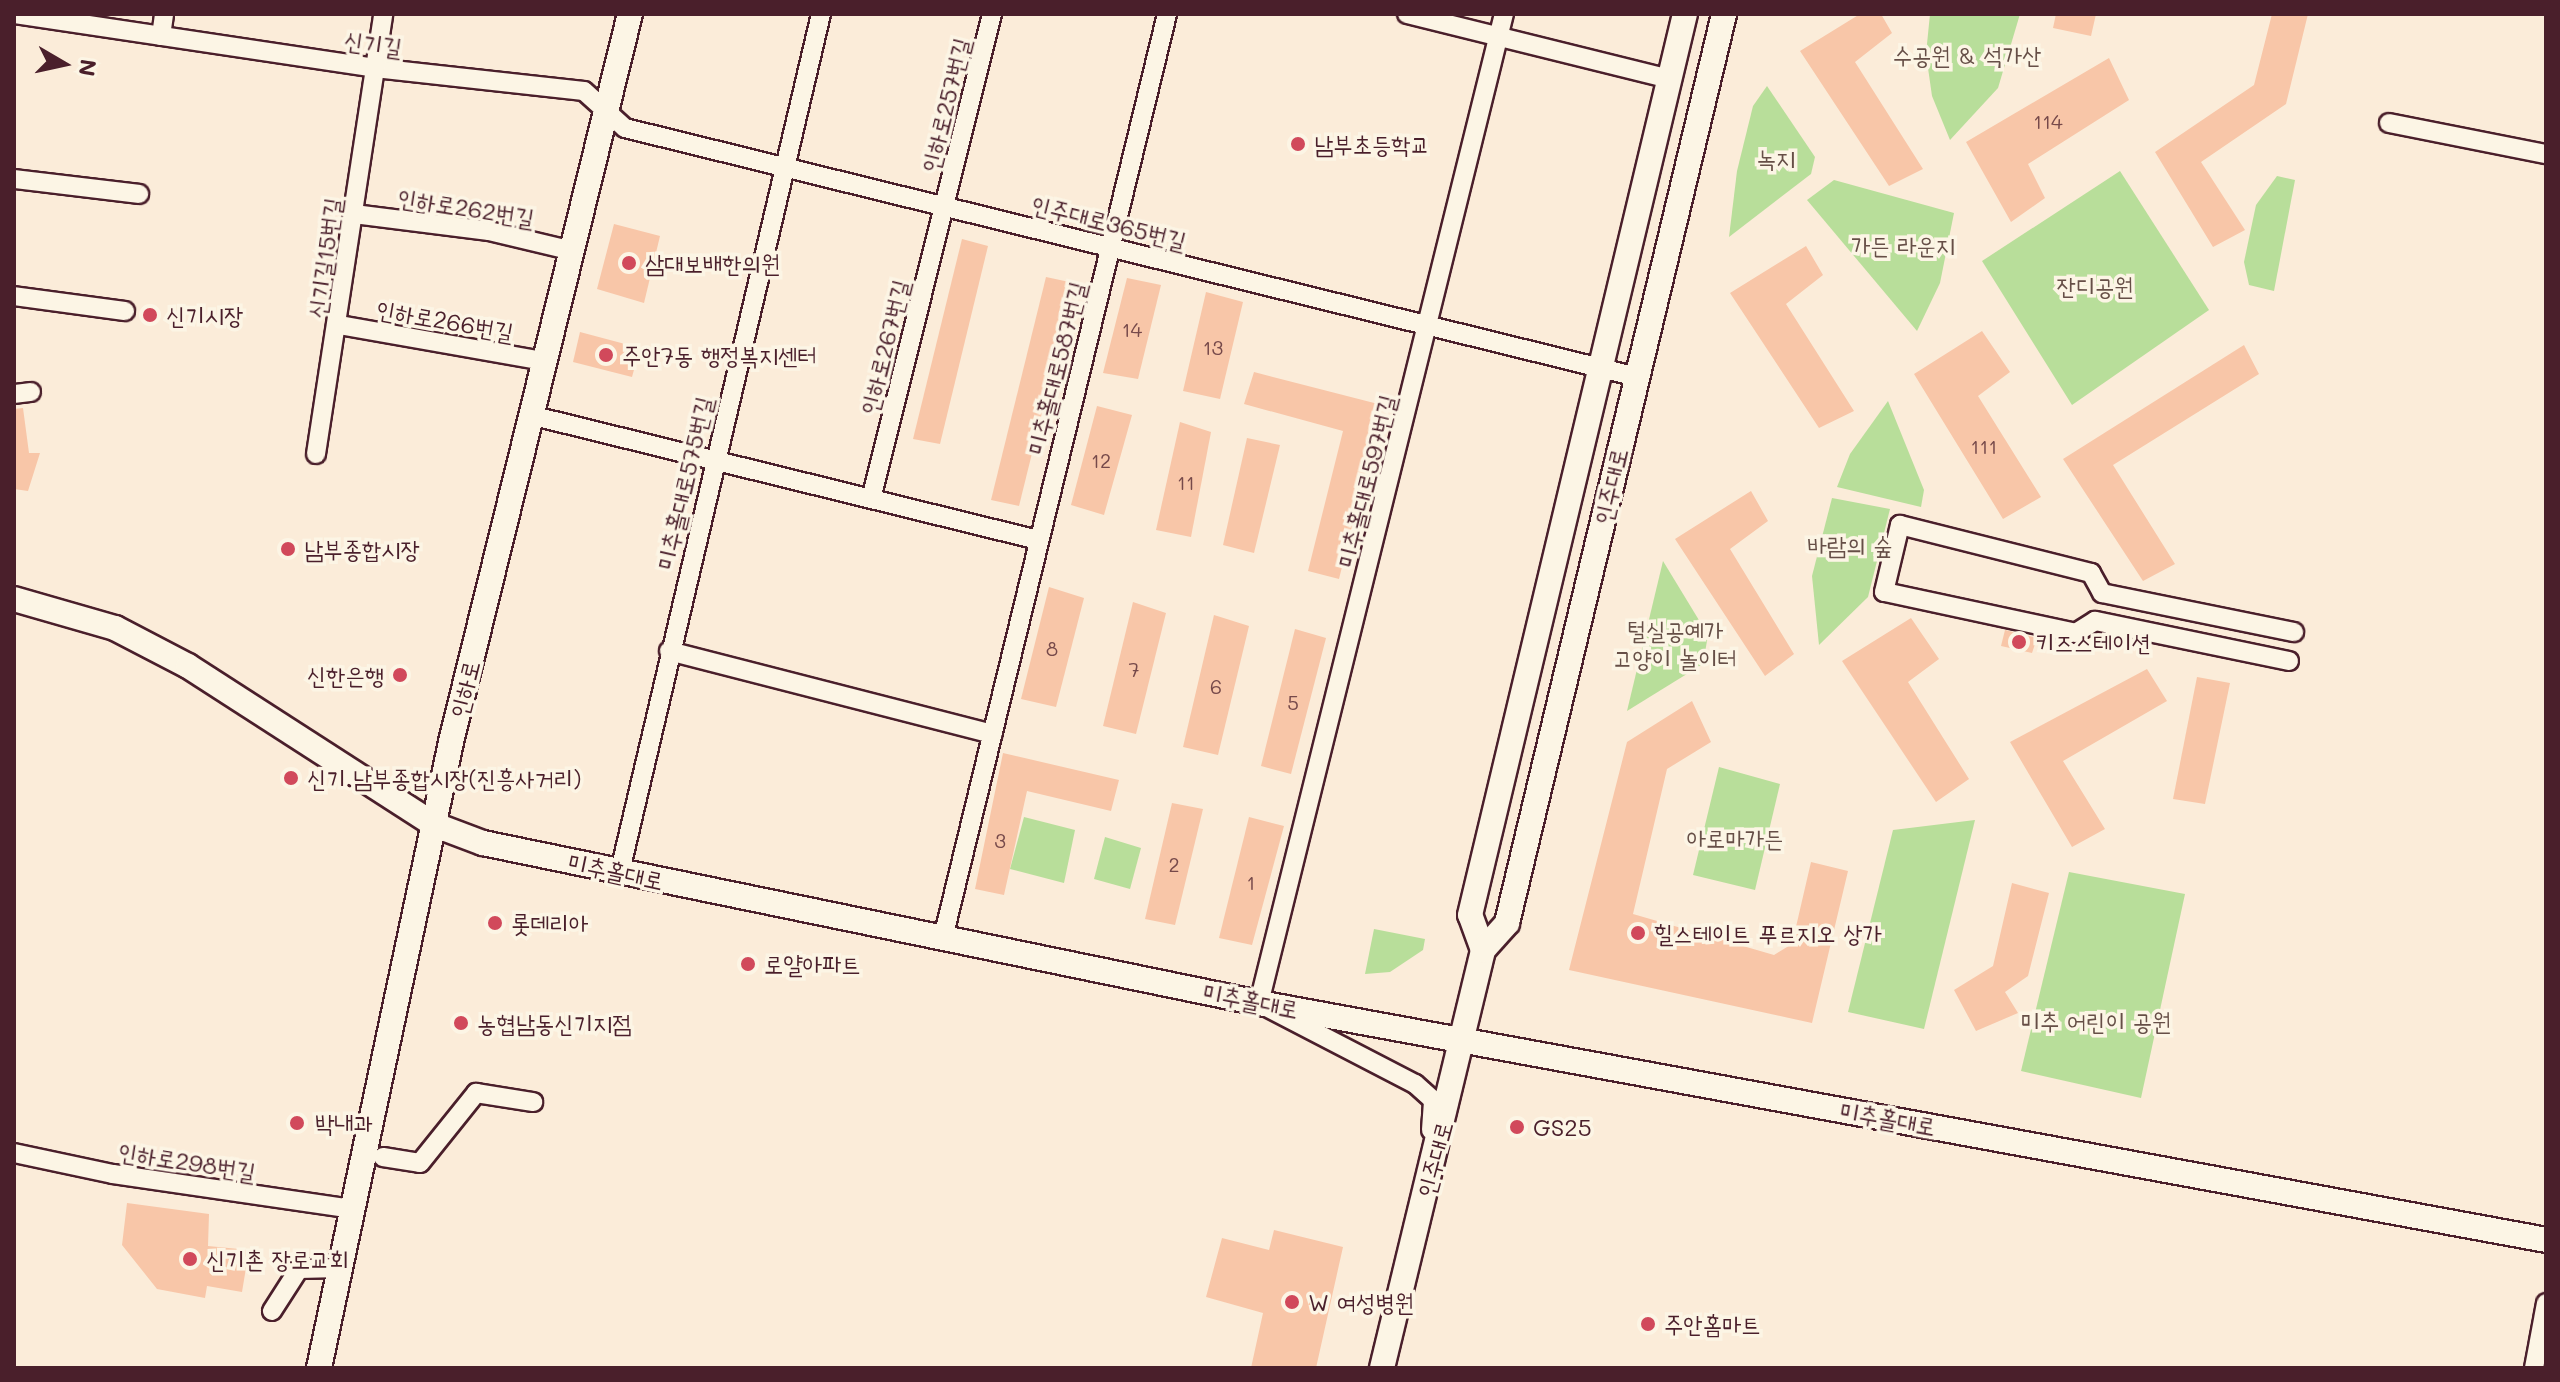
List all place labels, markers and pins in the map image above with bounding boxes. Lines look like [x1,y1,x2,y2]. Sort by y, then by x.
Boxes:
place label: 남부초등학교 [1314,130,1430,158]
marker: 남부초등학교 [1289,135,1307,153]
place label: 삼대보배한의원 [645,249,780,277]
marker: 삼대보배한의원 [620,254,638,272]
place label: 신기시장 [166,301,243,329]
marker: 신기시장 [141,306,159,324]
place label: 주안7동 행정복지센터 [622,341,817,369]
marker: 주안7동 행정복지센터 [597,346,615,364]
place label: 남부종합시장 [304,535,420,563]
marker: 남부종합시장 [279,540,297,558]
place label: 키즈스테이션 [2035,628,2151,656]
marker: 키즈스테이션 [2010,633,2028,651]
place label: 신한은행 [307,661,384,689]
marker: 신한은행 [391,666,409,684]
place label: 신기.남부종합시장(진흥사거리) [307,764,581,792]
marker: 신기.남부종합시장(진흥사거리) [282,769,300,787]
place label: 롯데리아 [511,909,588,937]
marker: 롯데리아 [486,914,504,932]
place label: 힐스테이트 푸르지오 상가 [1654,919,1882,947]
marker: 힐스테이트 푸르지오 상가 [1629,924,1647,942]
place label: 로얄아파트 [764,950,861,978]
marker: 로얄아파트 [739,955,757,973]
place label: 농협남동신기지점 [477,1009,632,1037]
marker: 농협남동신기지점 [452,1014,470,1032]
place label: 박내과 [315,1109,373,1137]
marker: 박내과 [286,1112,308,1134]
place label: GS25 [1533,1113,1592,1141]
marker: GS25 [1508,1118,1526,1136]
place label: 신기촌 장로교회 [206,1245,349,1273]
marker: 신기촌 장로교회 [181,1250,199,1268]
place label: W 여성병원 [1308,1288,1414,1316]
marker: W 여성병원 [1283,1293,1301,1311]
place label: 주안홈마트 [1664,1310,1761,1338]
marker: 주안홈마트 [1639,1315,1657,1333]

